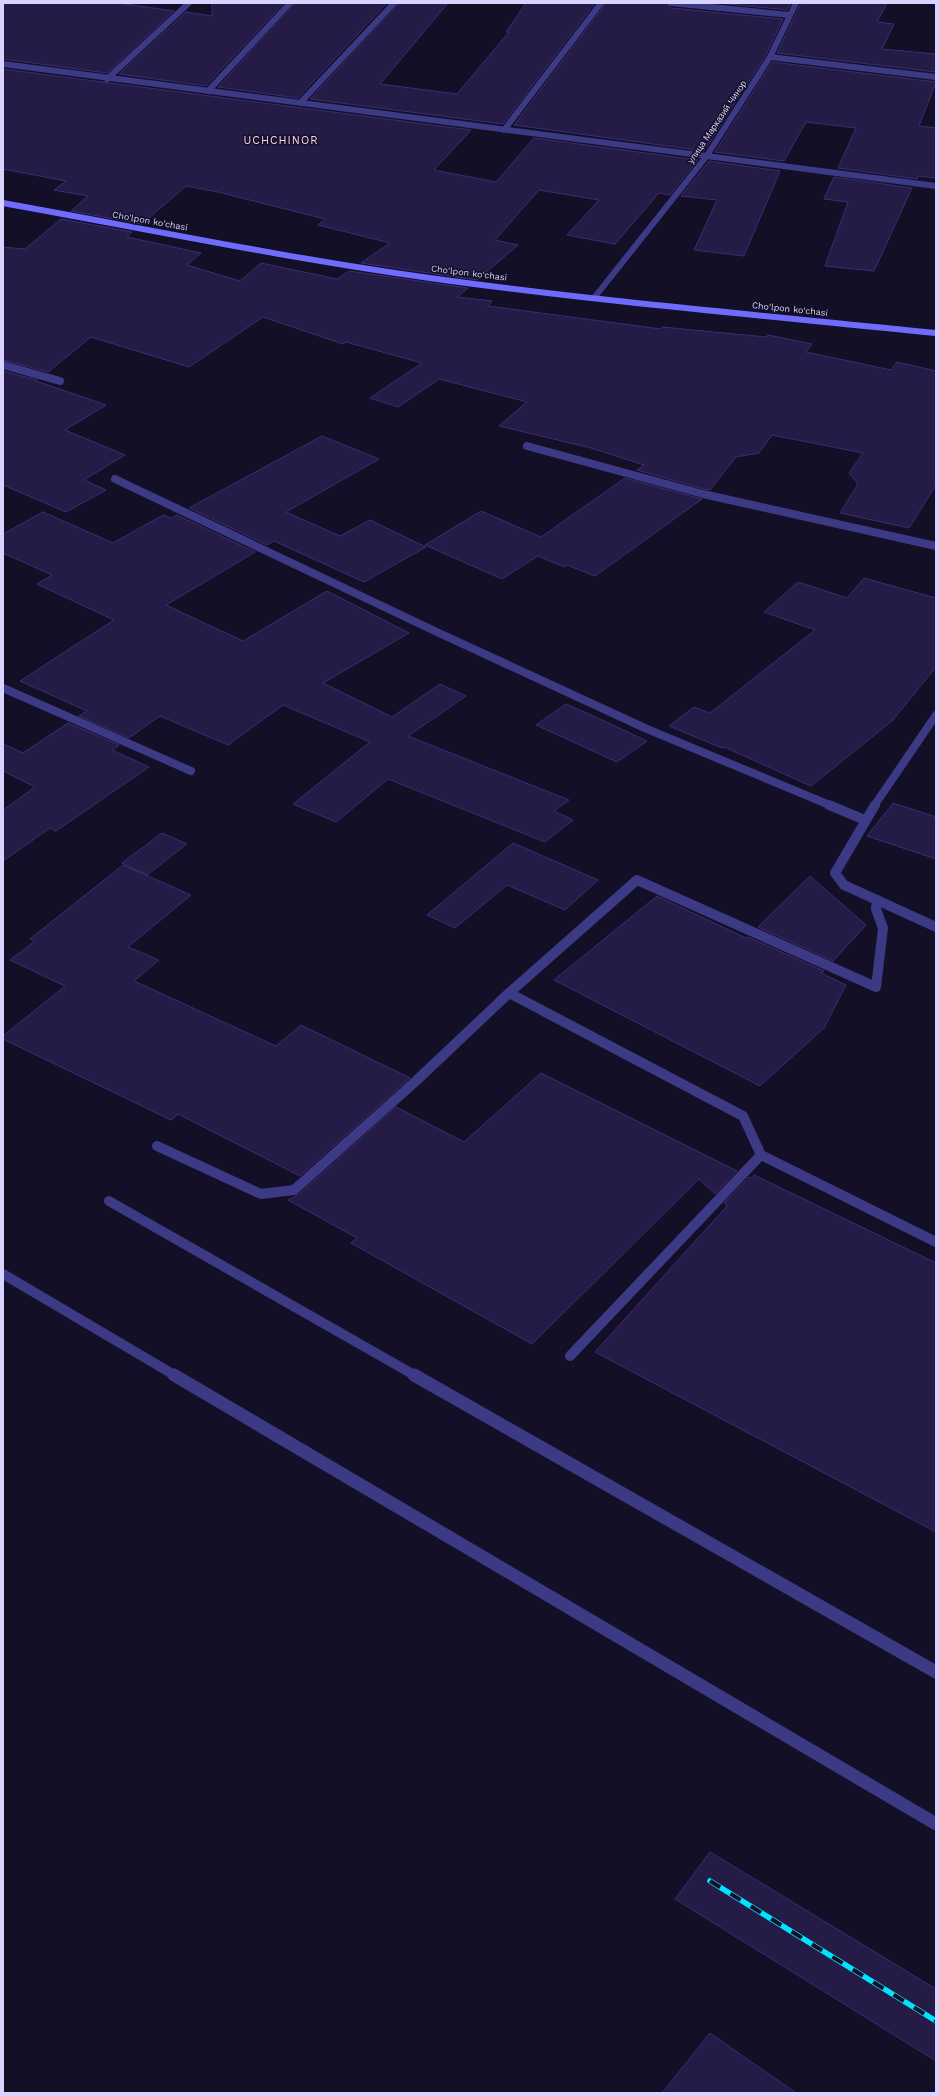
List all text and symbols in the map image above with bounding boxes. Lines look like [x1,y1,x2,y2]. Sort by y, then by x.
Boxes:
street label: улица Марказий Чинор [686,79,748,165]
district label: UCHCHINOR [244,134,318,147]
street label: Cho'lpon ko'chasi [111,209,189,233]
street label: Cho'lpon ko'chasi [430,263,508,283]
street label: Cho'lpon ko'chasi [751,300,829,318]

